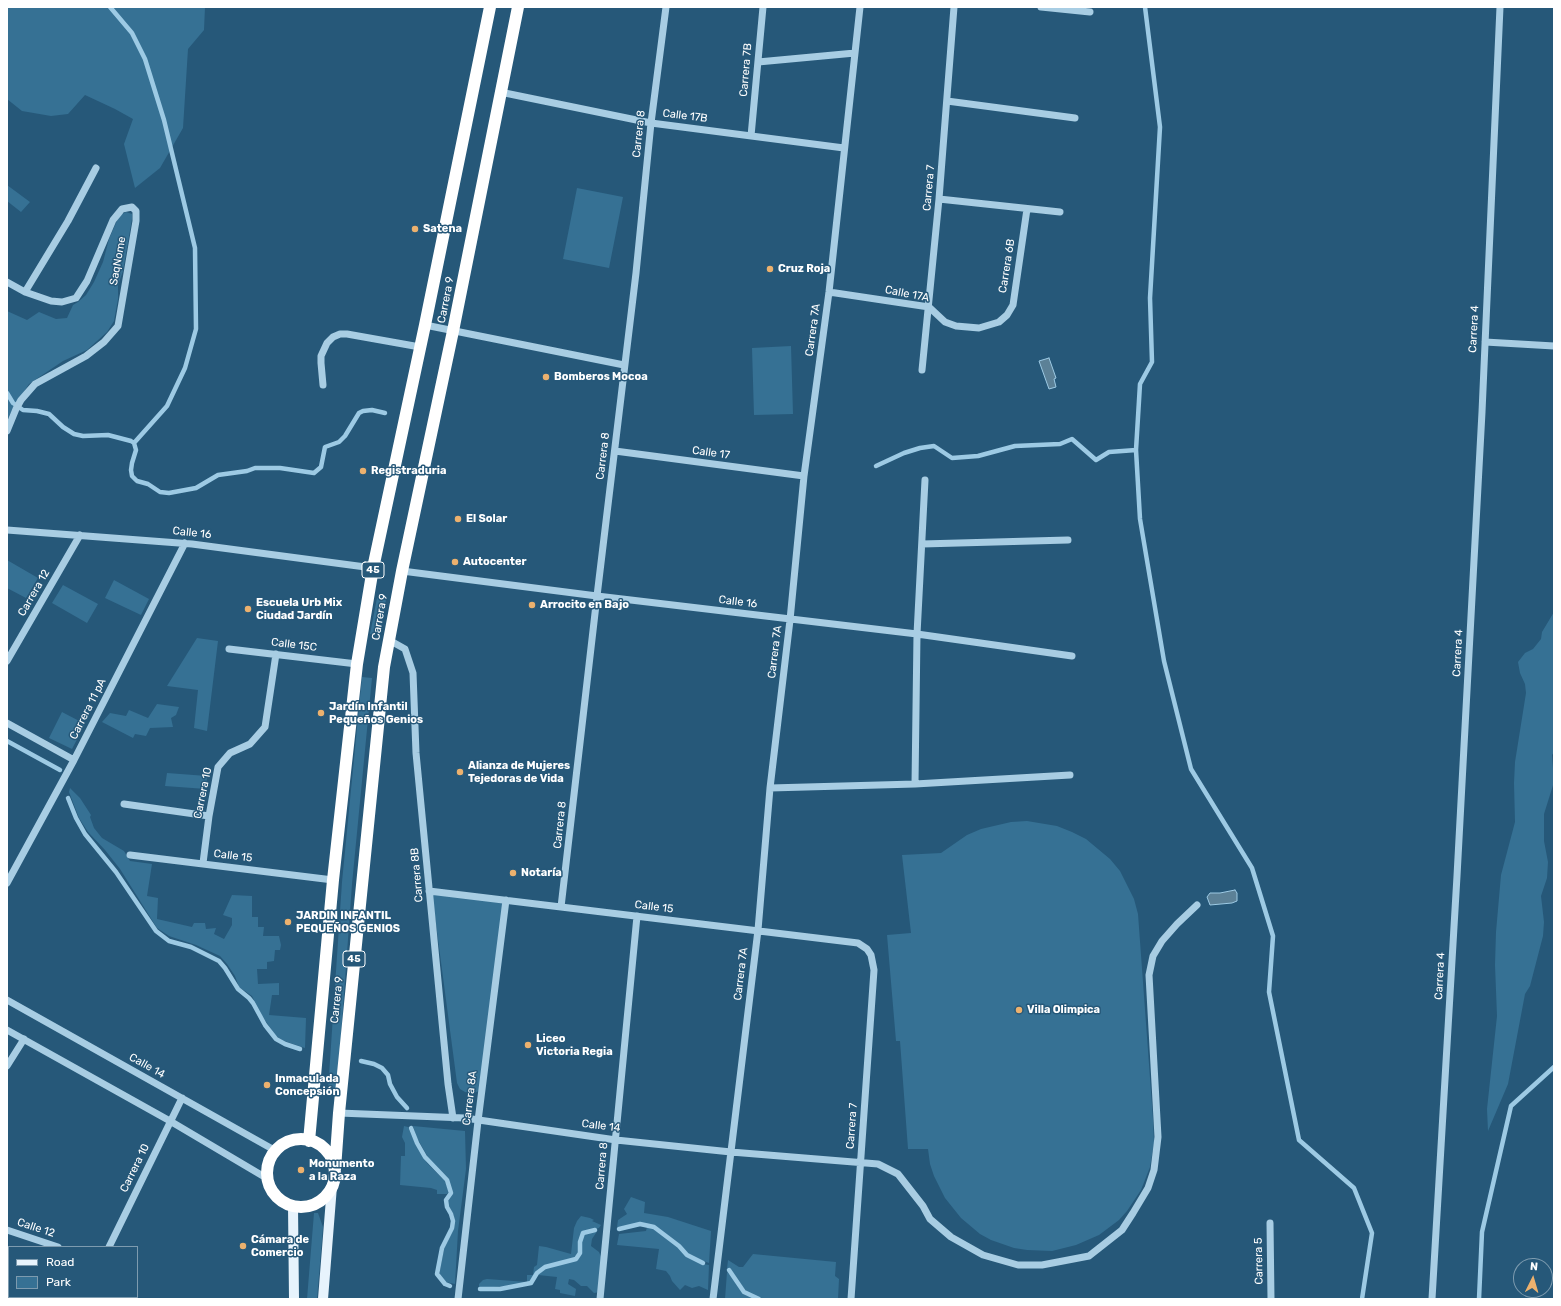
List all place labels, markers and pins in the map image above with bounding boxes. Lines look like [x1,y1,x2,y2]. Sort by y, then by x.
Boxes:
place label: Satena [423,222,462,236]
marker: Satena [410,224,420,234]
place label: Cruz Roja [778,262,830,276]
marker: Cruz Roja [765,264,775,274]
place label: Bomberos Mocoa [554,370,648,384]
marker: Bomberos Mocoa [541,372,551,382]
place label: Registraduria [371,464,446,478]
marker: Registraduria [358,466,368,476]
place label: El Solar [466,512,507,526]
marker: El Solar [453,514,463,524]
place label: Autocenter [463,555,526,569]
marker: Autocenter [450,557,460,567]
place label: Escuela Urb Mix Ciudad Jardín [256,596,342,622]
place label: Arrocito en Bajo [540,598,629,612]
marker: Arrocito en Bajo [527,600,537,610]
marker: Escuela Urb Mix Ciudad Jardín [243,604,253,614]
place label: Jardín Infantil Pequeños Genios [329,700,423,726]
marker: Jardín Infantil Pequeños Genios [316,708,326,718]
place label: Alianza de Mujeres Tejedoras de Vida [468,759,570,785]
marker: Alianza de Mujeres Tejedoras de Vida [455,767,465,777]
place label: Notaría [521,866,562,880]
marker: Notaría [508,868,518,878]
place label: JARDIN INFANTIL PEQUEÑOS GENIOS [296,909,400,935]
marker: JARDIN INFANTIL PEQUEÑOS GENIOS [283,917,293,927]
place label: Villa Olimpica [1027,1003,1100,1017]
marker: Villa Olimpica [1014,1005,1024,1015]
place label: Liceo Victoria Regia [536,1032,613,1058]
marker: Liceo Victoria Regia [523,1040,533,1050]
place label: Inmaculada Concepsión [275,1072,340,1098]
marker: Inmaculada Concepsión [262,1080,272,1090]
place label: Monumento a la Raza [309,1157,374,1183]
marker: Monumento a la Raza [296,1165,306,1175]
place label: Cámara de Comercio [251,1233,309,1259]
marker: Cámara de Comercio [238,1241,248,1251]

